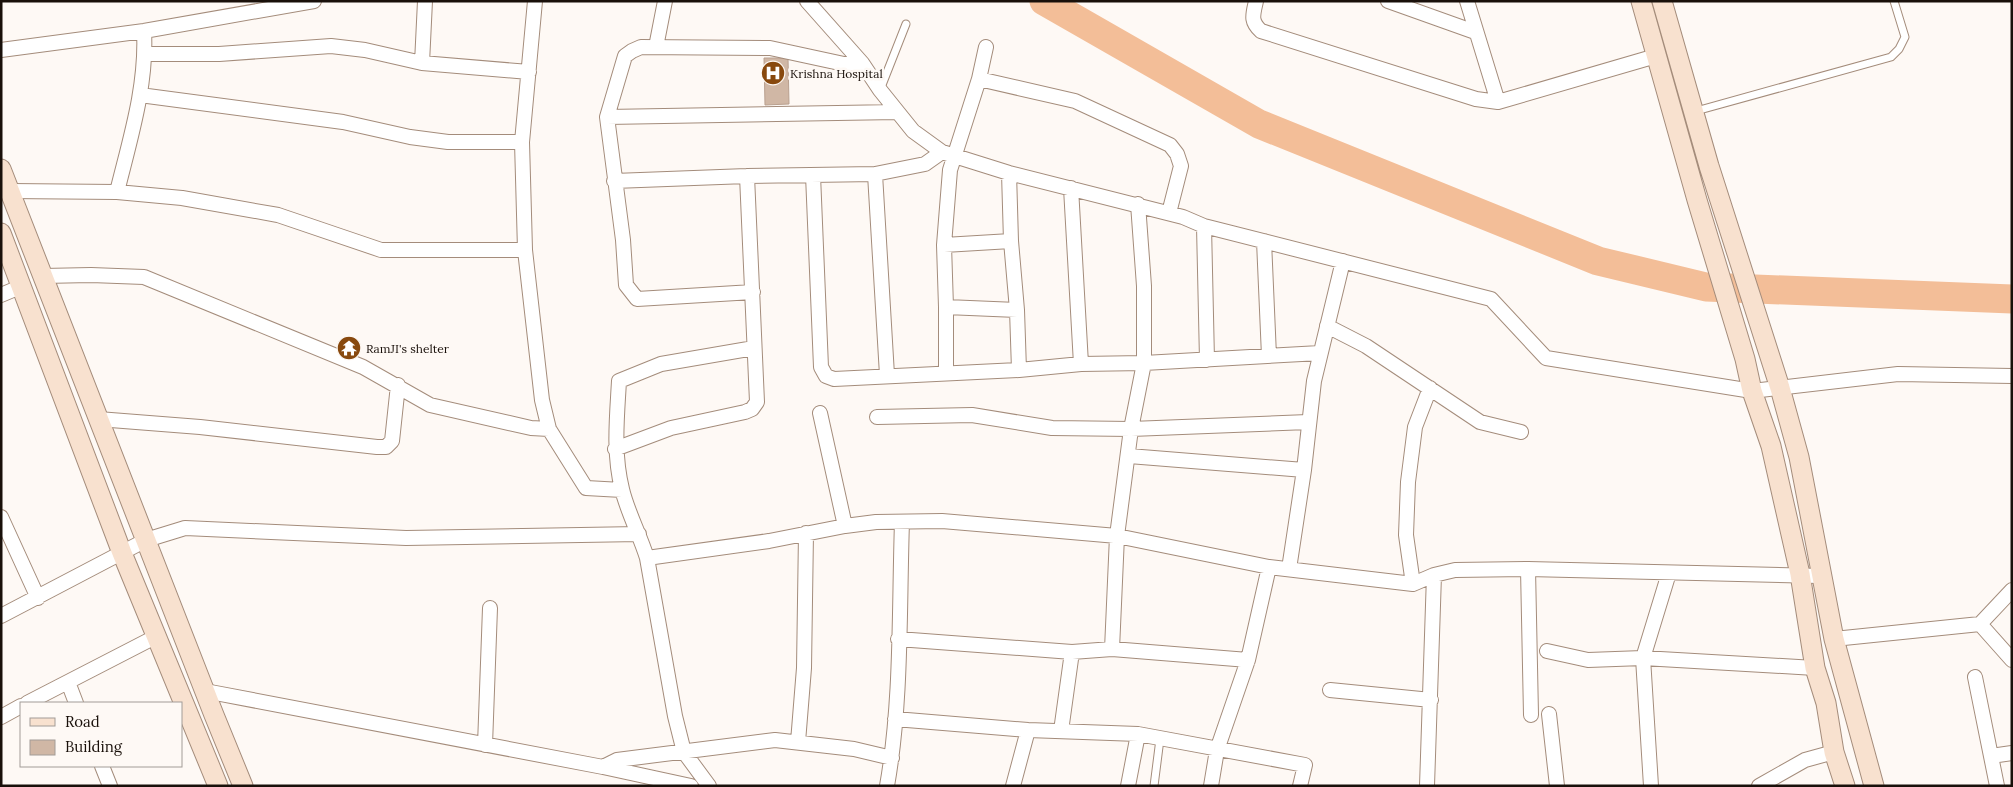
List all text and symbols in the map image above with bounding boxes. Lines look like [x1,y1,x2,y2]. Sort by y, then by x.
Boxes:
hospital icon: Krishna Hospital [760,60,786,86]
place label: Krishna Hospital [790,66,883,81]
temple icon: RamJI's shelter [336,335,362,361]
place label: RamJI's shelter [366,341,450,356]
legend [20,702,182,767]
text: Road [65,712,100,731]
text: Building [65,737,123,756]

